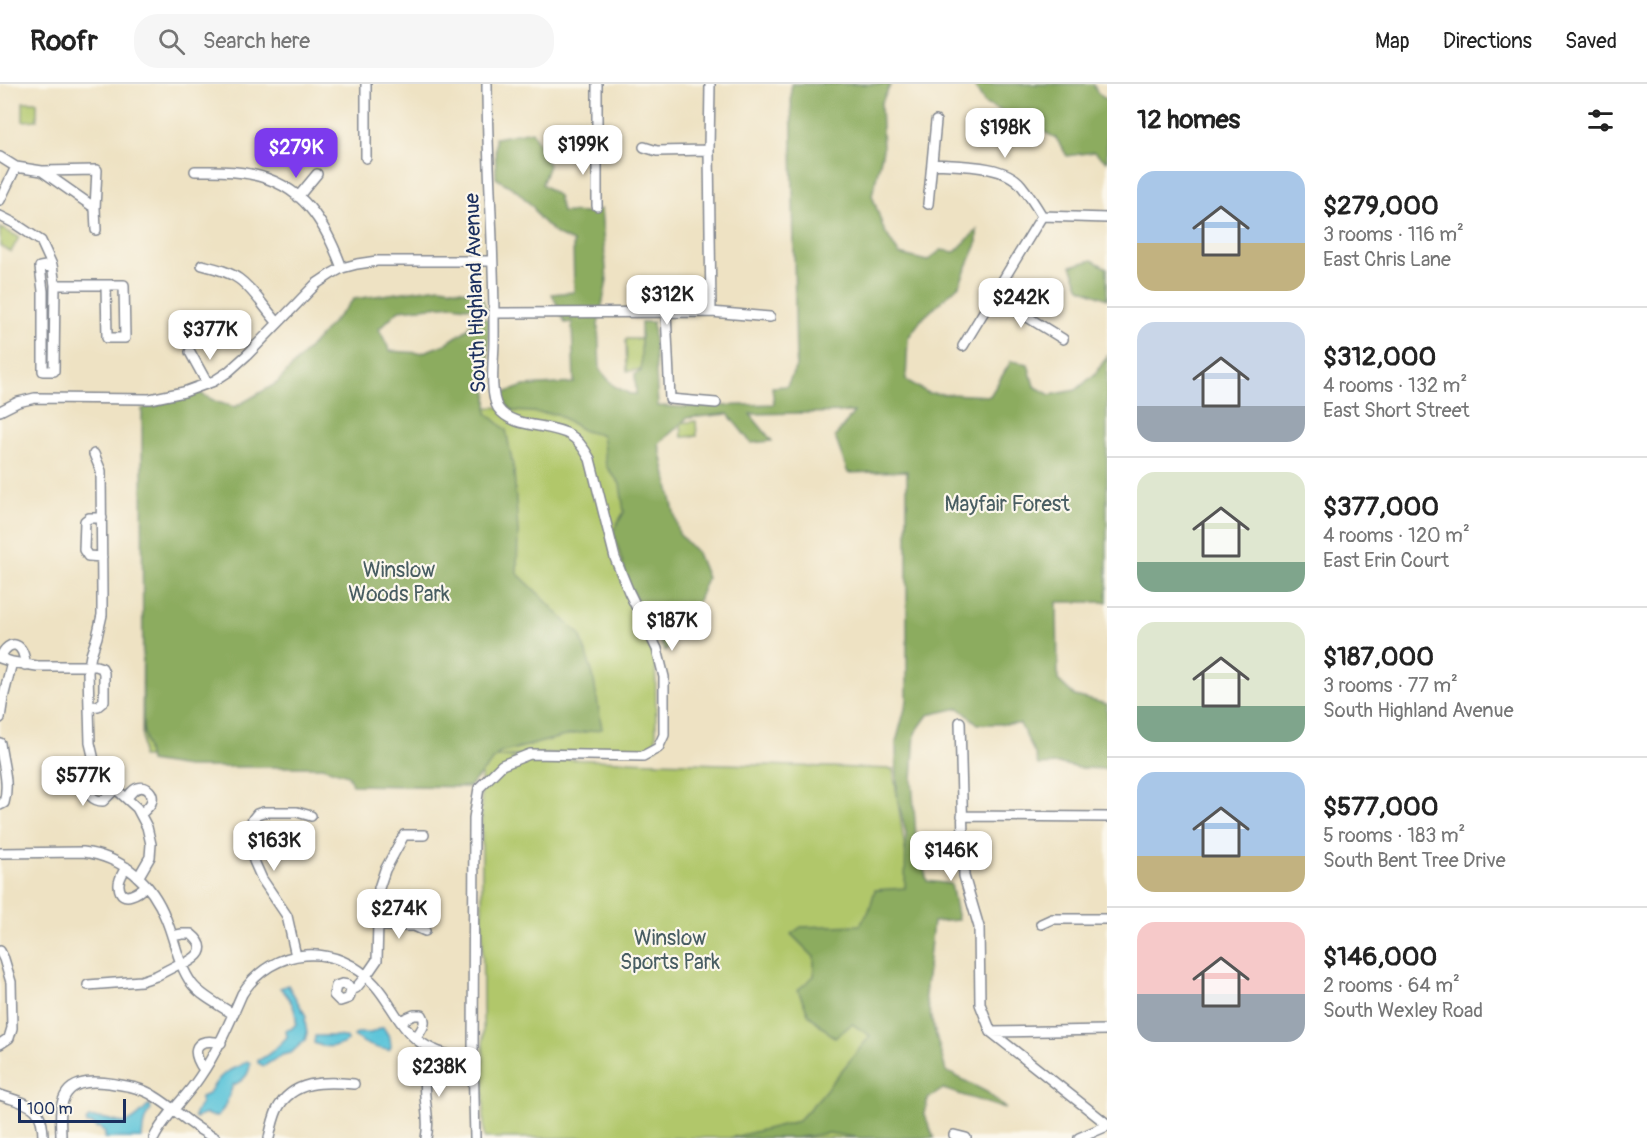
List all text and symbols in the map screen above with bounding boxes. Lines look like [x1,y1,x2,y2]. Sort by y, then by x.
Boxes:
search box [134,14,554,68]
text: Roofr [30,24,98,59]
icon: search [155,25,188,58]
text: Search here [203,27,310,55]
text: Map [1375,28,1410,55]
text: Directions [1443,28,1532,55]
text: Saved [1565,28,1617,55]
text: 12 homes [1137,104,1240,136]
icon: filters [1584,104,1617,137]
pin: $198K [963,108,1047,159]
text: $198K [979,115,1031,140]
pin: $199K [541,125,625,176]
pin: $279K [254,128,338,179]
text: $199K [557,132,609,157]
text: $279K [269,135,323,160]
text: $279,000 [1323,190,1439,222]
street label: South Highland Avenue [458,192,492,393]
icon: home [1185,195,1257,267]
text: 3 rooms · 116 m² [1323,222,1464,247]
text: East Chris Lane [1323,247,1451,272]
pin: $312K [625,275,709,326]
pin: $242K [979,278,1063,329]
text: $312K [640,282,694,307]
text: $242K [993,285,1049,310]
pin: $377K [168,310,252,361]
text: $377K [182,317,238,342]
text: $312,000 [1323,341,1436,373]
icon: home [1185,346,1257,418]
text: 4 rooms · 132 m² [1323,373,1467,398]
text: East Short Street [1323,398,1470,423]
park label: Mayfair Forest [944,491,1070,518]
text: $377,000 [1323,491,1439,523]
icon: home [1185,496,1257,568]
text: 4 rooms · 120 m² [1323,523,1470,548]
text: East Erin Court [1323,548,1449,573]
park label: Winslow Woods Park [348,557,450,608]
pin: $187K [630,601,714,652]
text: $187K [646,608,698,633]
text: $187,000 [1323,641,1434,673]
icon: home [1185,646,1257,718]
text: 3 rooms · 77 m² [1323,673,1458,698]
text: South Highland Avenue [1323,698,1514,723]
pin: $577K [41,756,125,807]
text: $577K [56,763,110,788]
text: $577,000 [1323,791,1439,823]
icon: home [1185,796,1257,868]
pin: $163K [232,821,316,872]
text: 5 rooms · 183 m² [1323,823,1465,848]
text: $163K [247,828,301,853]
pin: $146K [909,831,993,882]
text: $146K [924,838,978,863]
text: South Bent Tree Drive [1323,848,1506,873]
pin: $274K [357,889,441,940]
text: $274K [371,896,427,921]
park label: Winslow Sports Park [620,925,720,976]
text: $146,000 [1323,941,1437,973]
icon: home [1185,946,1257,1018]
text: 2 rooms · 64 m² [1323,973,1460,998]
text: South Wexley Road [1323,998,1483,1023]
pin: $238K [397,1047,481,1098]
text: $238K [412,1054,466,1079]
scale bar [18,1096,126,1124]
text: 100 m [27,1099,73,1119]

